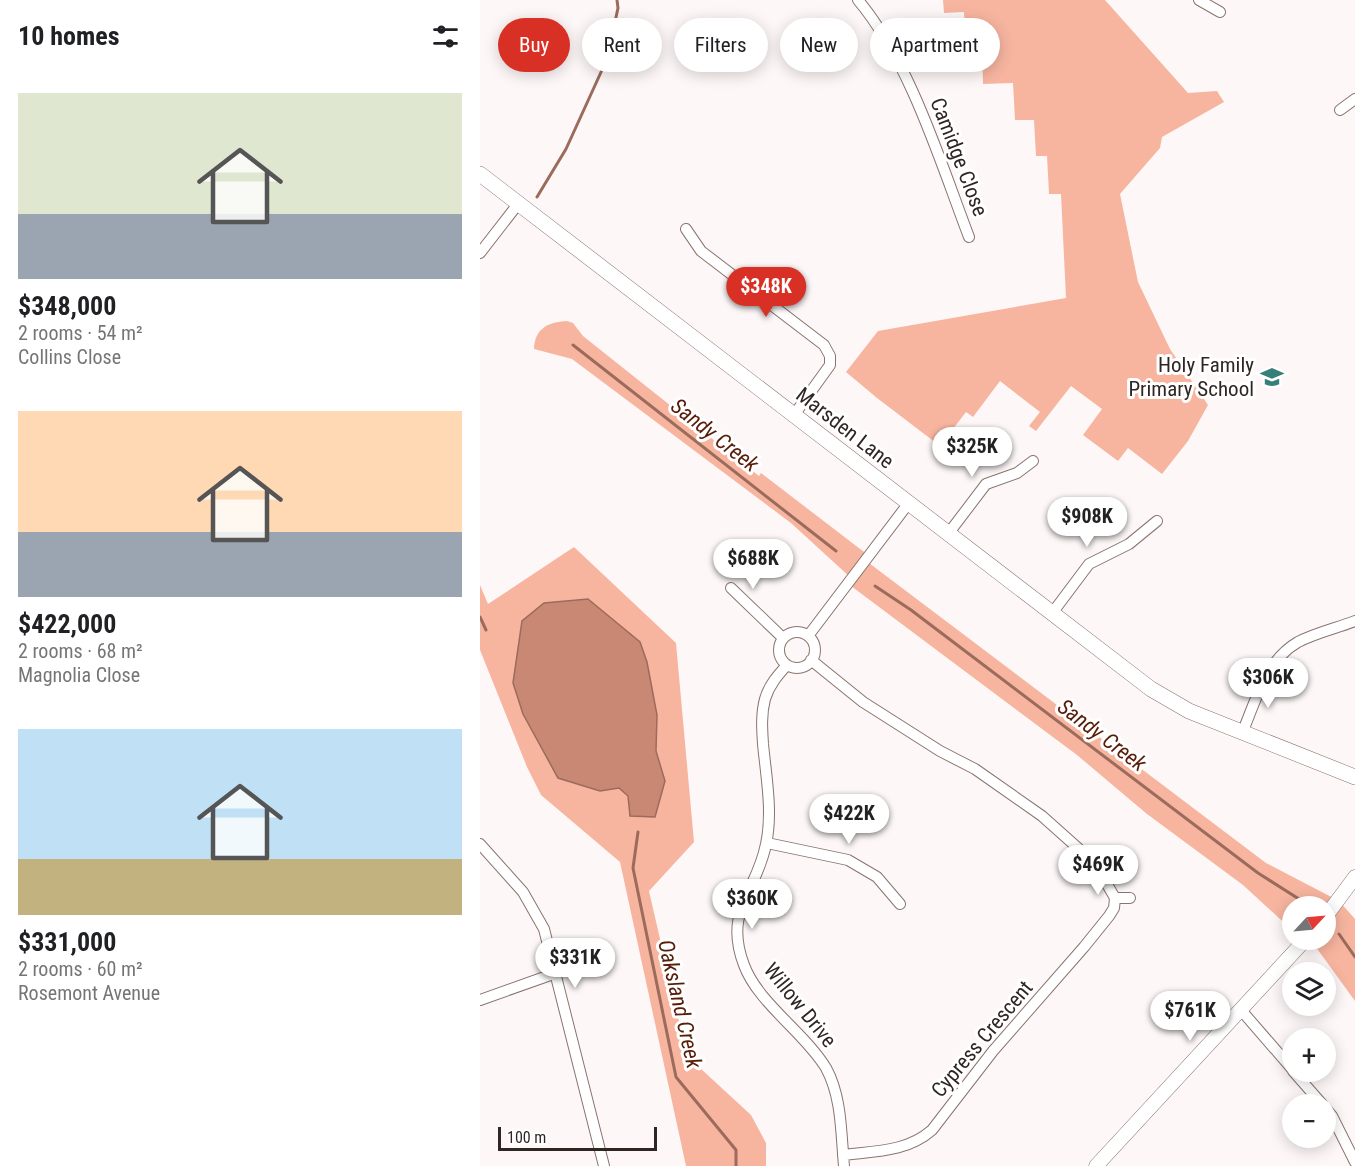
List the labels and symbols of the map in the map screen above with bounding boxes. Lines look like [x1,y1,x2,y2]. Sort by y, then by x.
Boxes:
street label: Camidge Close [925,94,993,220]
pin: $348K [724,267,808,318]
place label: Holy Family Primary School [1128,353,1254,401]
school or university icon: Holy Family Primary School [1259,364,1285,390]
street label: Marsden Lane [791,382,899,474]
water label: Sandy Creek [666,393,764,477]
pin: $325K [930,427,1014,478]
pin: $908K [1045,497,1129,548]
pin: $688K [711,539,795,590]
pin: $306K [1226,658,1310,709]
water label: Sandy Creek [1053,694,1151,777]
pin: $422K [807,794,891,845]
pin: $469K [1056,845,1140,896]
pin: $360K [710,879,794,930]
north arrow [1282,896,1336,950]
water label: Oaksland Creek [653,937,707,1071]
pin: $331K [533,938,617,989]
street label: Willow Drive [759,958,841,1052]
street label: Cypress Crescent [926,976,1038,1102]
pin: $761K [1148,991,1232,1042]
scale bar [498,1124,657,1152]

